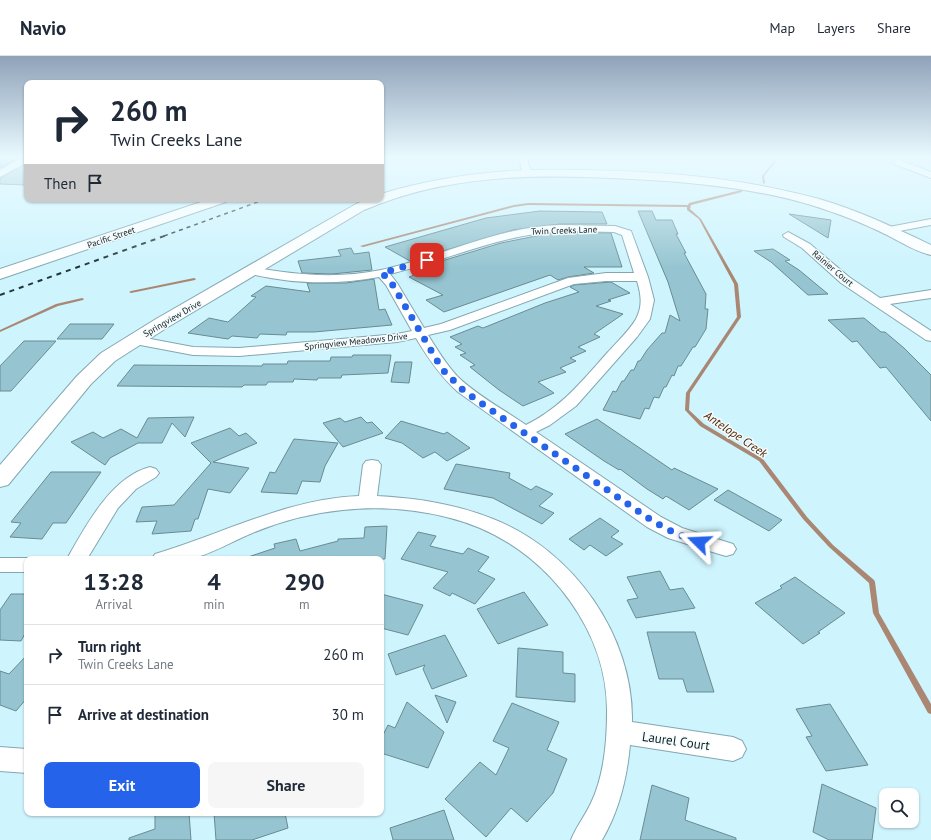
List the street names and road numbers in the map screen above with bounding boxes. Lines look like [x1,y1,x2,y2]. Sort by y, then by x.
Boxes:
street label: Twin Creeks Lane [531,223,598,237]
street label: Pacific Street [86,224,136,250]
street label: Rainier Court [810,248,856,288]
street label: Springview Drive [141,297,203,339]
street label: Springview Meadows Drive [304,330,409,352]
street label: Laurel Court [641,728,712,754]

